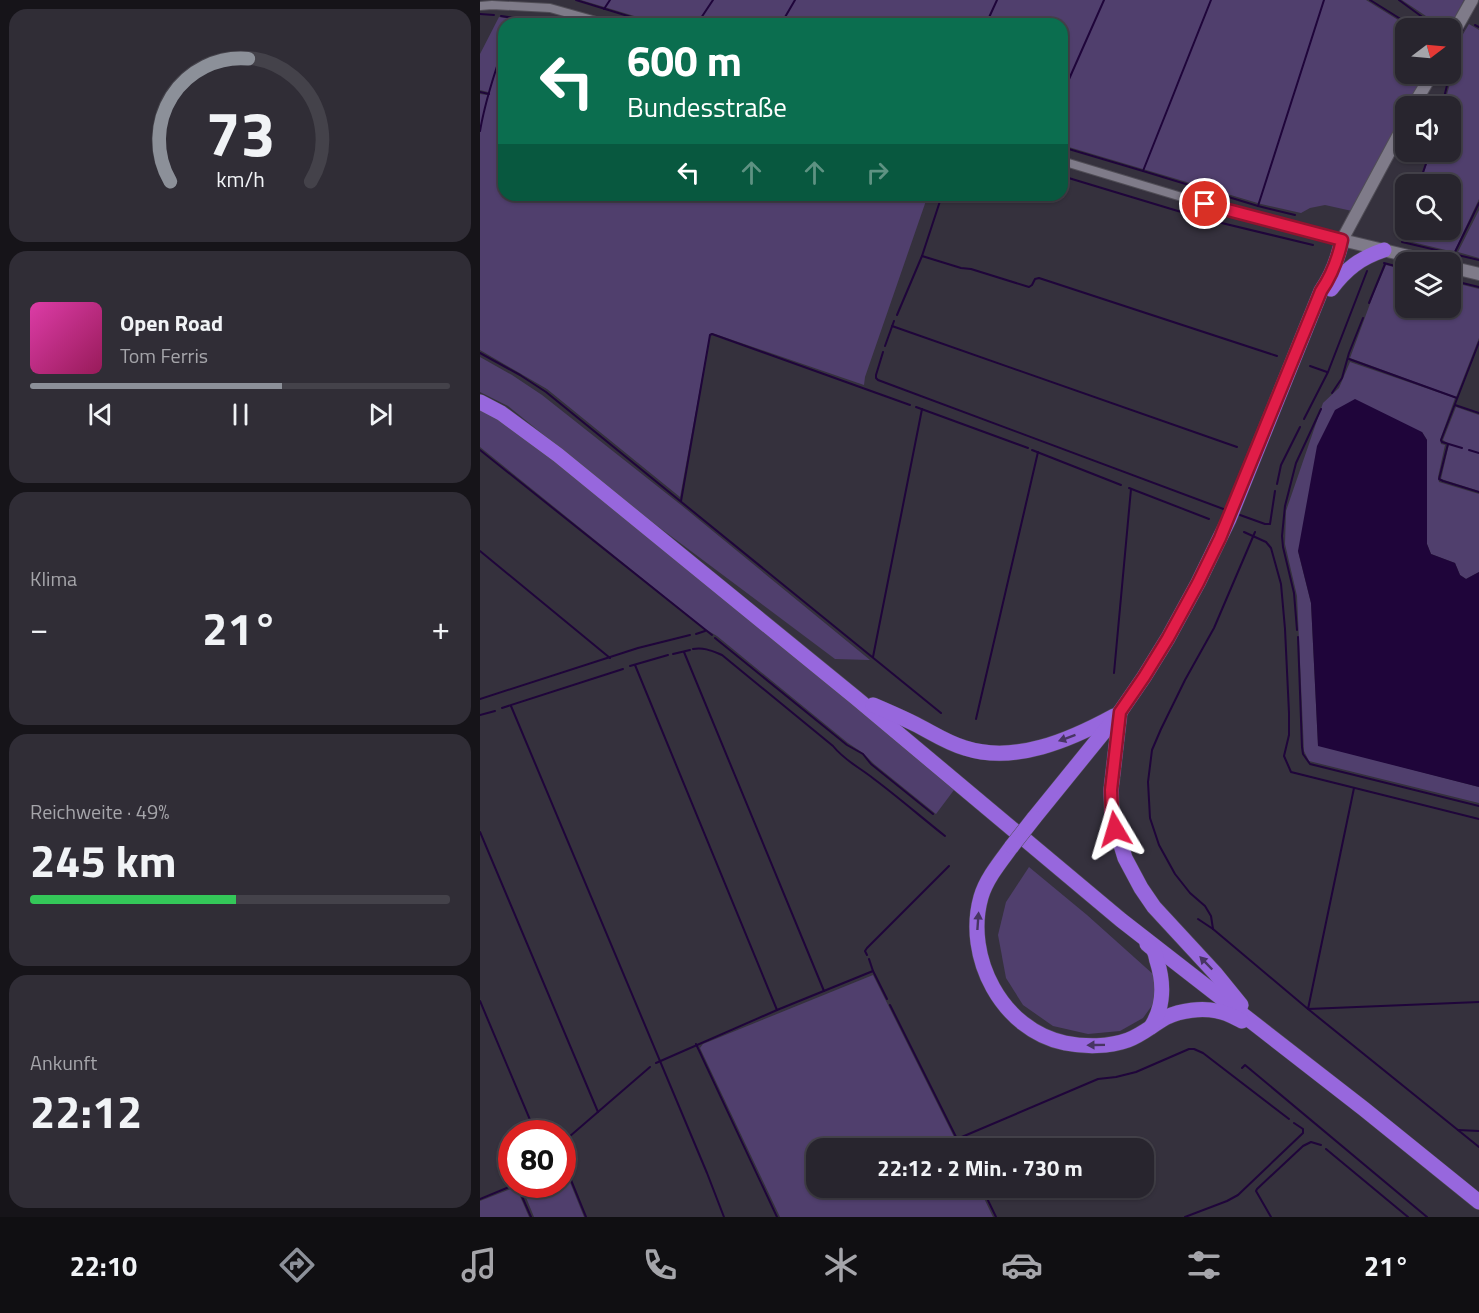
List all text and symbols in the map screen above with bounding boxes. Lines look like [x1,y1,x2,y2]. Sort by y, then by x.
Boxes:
north arrow [1395,18,1461,84]
map controls [1395,18,1461,318]
text: 600 m [627,28,742,92]
icon: left [528,42,606,120]
text: 73 [205,85,275,180]
text: Bundesstraße [627,86,787,127]
button: sound [1395,96,1461,162]
icon: left [672,156,705,189]
icon: ahead [735,156,768,189]
icon: ahead [798,156,831,189]
icon: right [861,156,894,189]
text: km/h [216,164,264,196]
button: search [1395,174,1461,240]
pin [1179,178,1230,229]
icon: arrive [1188,187,1221,220]
button: layers [1395,252,1461,318]
text: Open Road [120,306,223,340]
text: Tom Ferris [120,340,208,371]
icon: previous [84,398,117,431]
icon: pause [224,398,257,431]
icon: next [364,398,397,431]
text: Klima [30,563,77,594]
text: 21° [202,594,278,662]
text: − [30,603,48,653]
text: + [432,603,450,653]
one-way arrow [1058,733,1076,743]
text: Reichweite · 49% [30,796,169,827]
position arrow [1083,797,1147,861]
text: 245 km [30,826,176,894]
one-way arrow [973,912,983,931]
one-way arrow [1199,956,1213,971]
one-way arrow [1087,1040,1106,1050]
text: Ankunft [30,1047,97,1078]
text: 22:12 [30,1077,142,1145]
speed limit sign: 80 [498,1120,576,1198]
text: 22:12 · 2 Min. · 730 m [877,1151,1083,1185]
icon: directions [276,1244,318,1286]
icon: music [458,1244,500,1286]
icon: phone [639,1244,681,1286]
icon: climate [820,1244,862,1286]
icon: car [1001,1244,1043,1286]
icon: filters [1183,1244,1225,1286]
text: 22:10 [70,1245,137,1286]
text: 21° [1364,1245,1409,1286]

